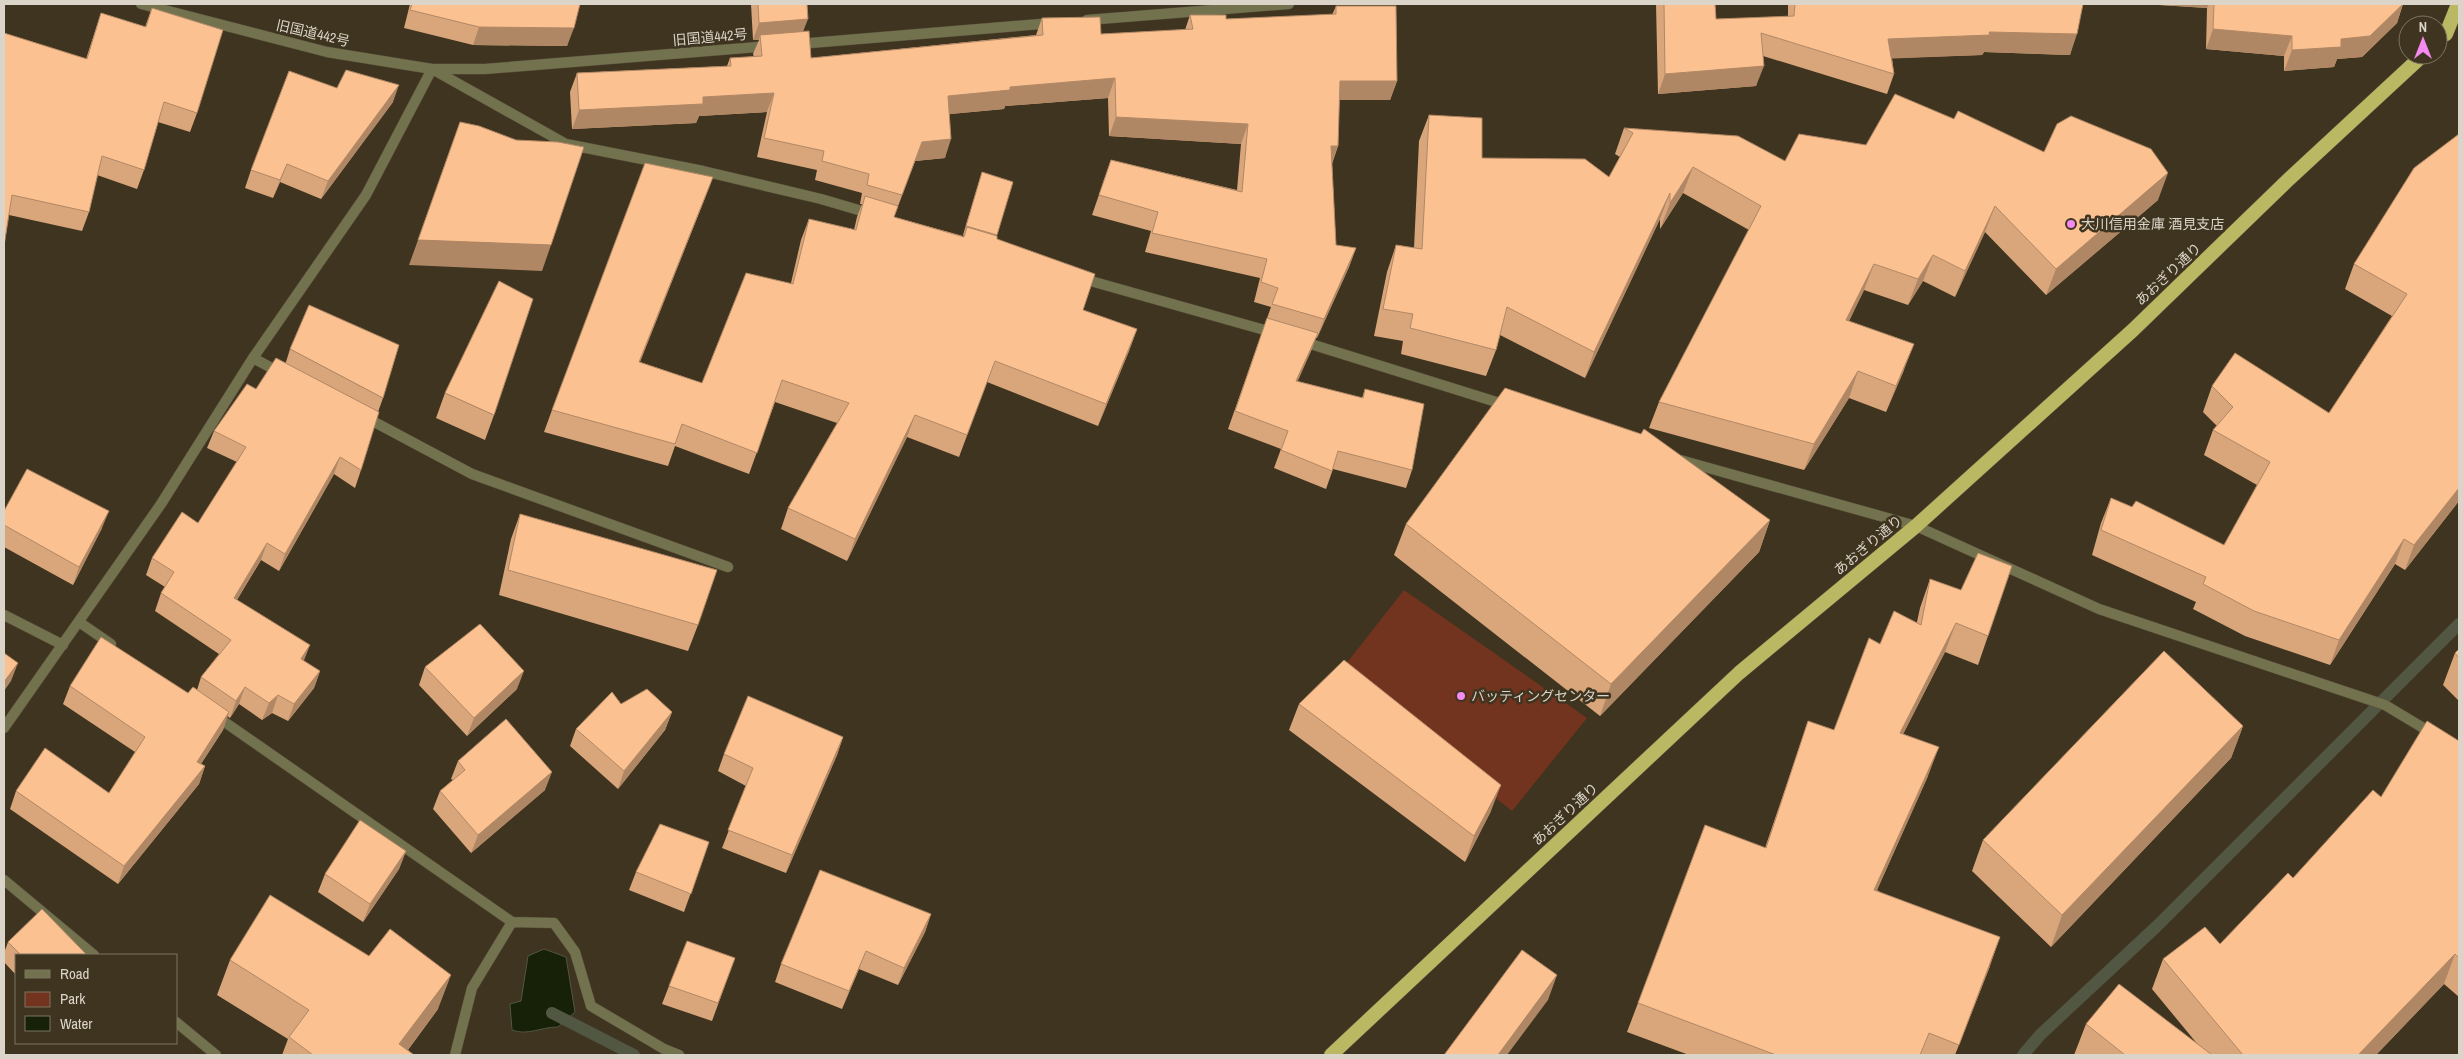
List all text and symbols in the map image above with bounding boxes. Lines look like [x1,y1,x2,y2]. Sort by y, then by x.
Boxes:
north arrow [2398,15,2448,65]
street label: 旧国道442号 [274,16,352,50]
text: N [2419,18,2427,36]
street label: 旧国道442号 [672,25,748,49]
place label: 大川信用金庫 酒見支店 [2081,215,2224,233]
marker: 大川信用金庫 酒見支店 [2065,218,2077,230]
street label: あおぎり通り [2131,239,2205,309]
street label: あおぎり通り [1830,511,1906,579]
place label: バッティングセンター [1471,687,1610,705]
marker: バッティングセンター [1455,690,1467,702]
street label: あおぎり通り [1528,779,1602,849]
legend [15,954,178,1044]
text: Road [60,963,89,984]
text: Park [60,988,86,1009]
text: Water [60,1013,92,1034]

